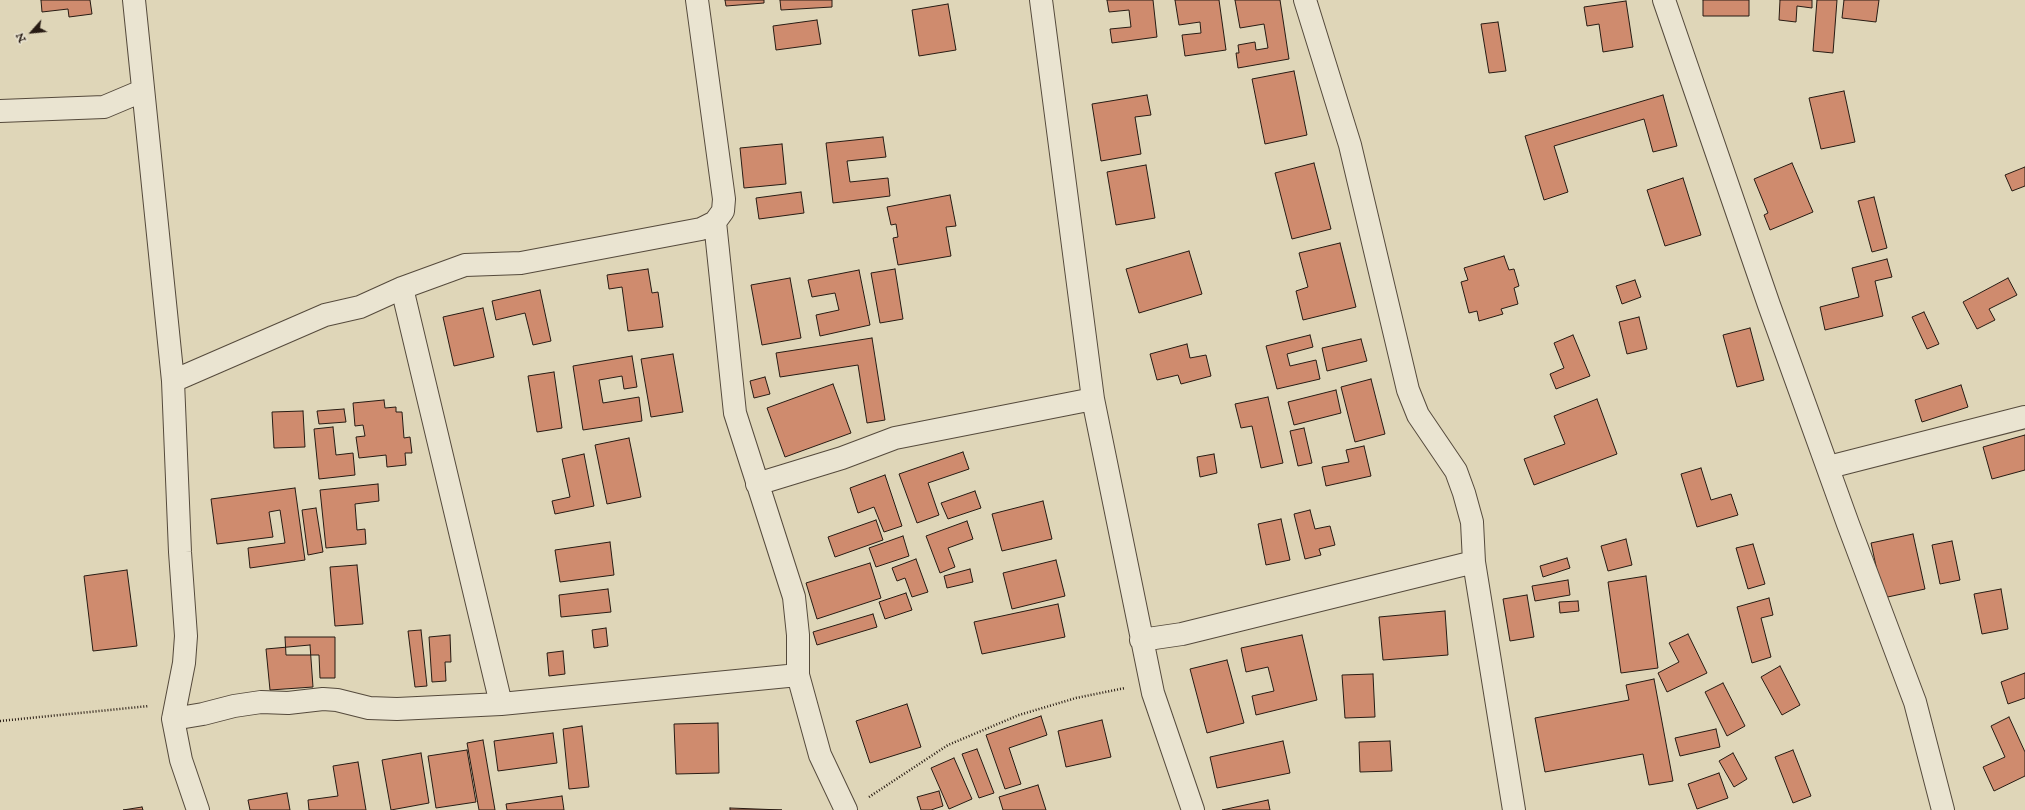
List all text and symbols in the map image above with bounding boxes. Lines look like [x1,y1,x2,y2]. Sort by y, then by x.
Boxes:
north arrow [12,12,52,52]
text: N [13,30,30,45]

